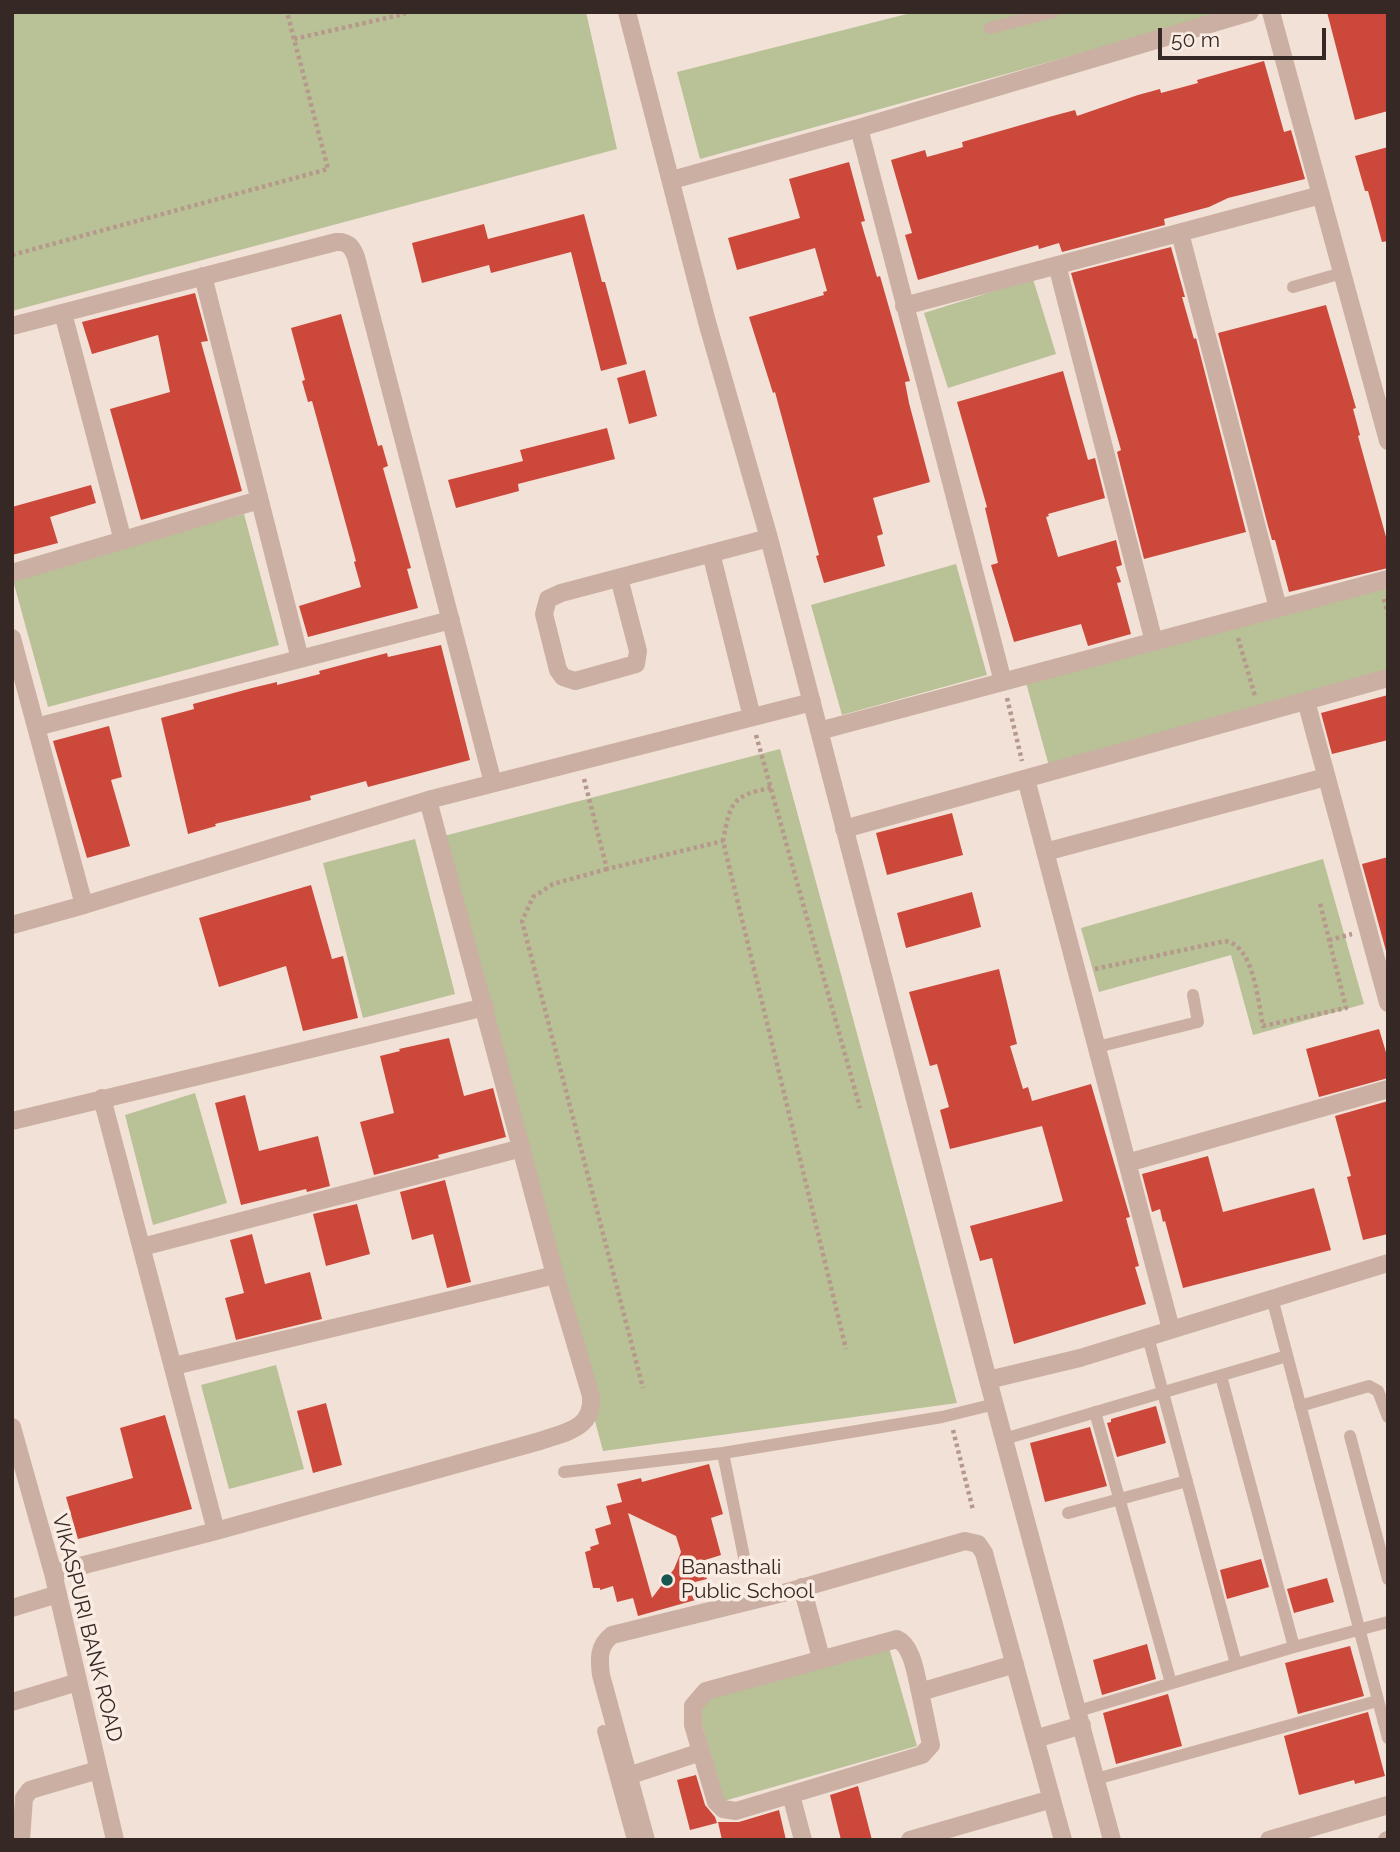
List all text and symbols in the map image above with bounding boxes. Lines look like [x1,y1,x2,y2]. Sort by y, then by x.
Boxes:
scale bar [1162,14,1330,58]
text: 50 m [1171,27,1220,52]
street label: VIKASPURI BANK ROAD [46,1511,128,1745]
place label: Banasthali Public School [681,1555,814,1605]
marker: Banasthali Public School [659,1572,675,1588]

